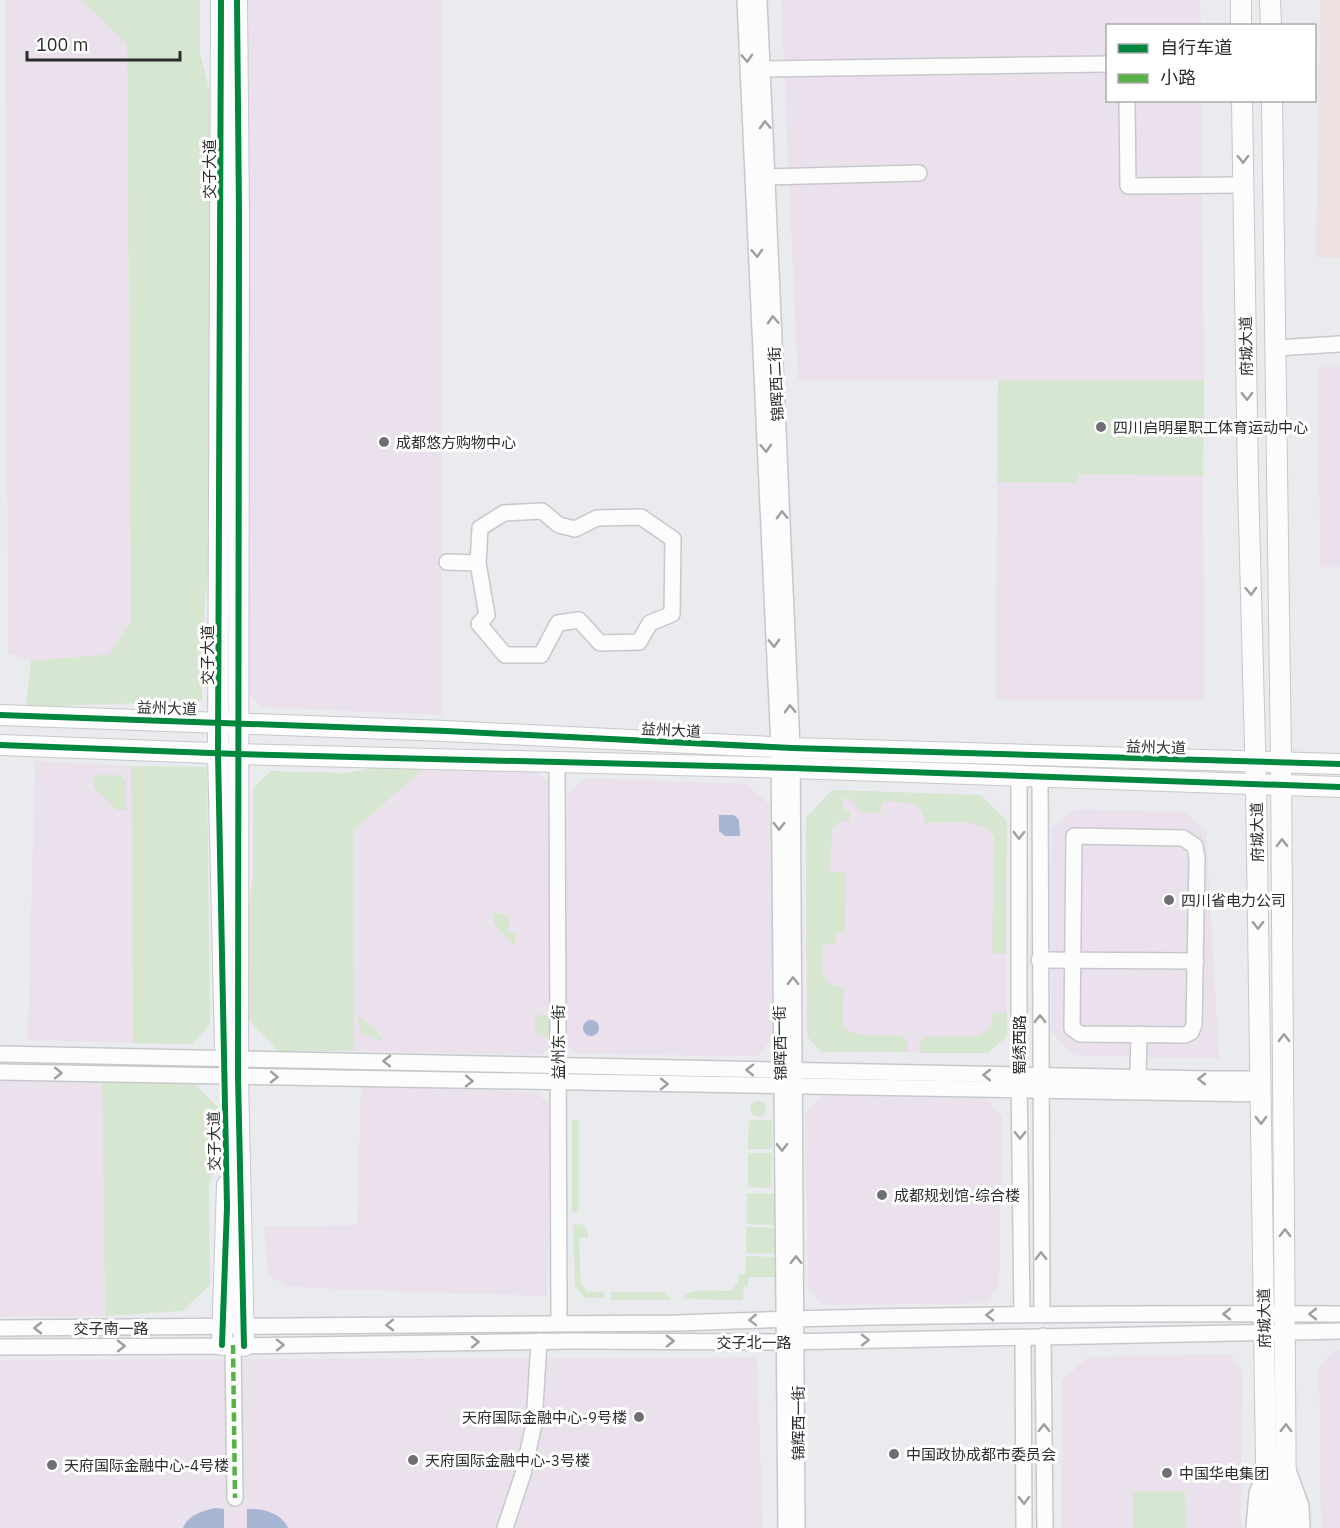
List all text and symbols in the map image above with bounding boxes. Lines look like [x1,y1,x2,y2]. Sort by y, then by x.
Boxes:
scale bar [27,24,180,62]
legend [1106,24,1316,102]
text: 100 m [36,33,88,56]
text: 自行车道 [1160,36,1232,59]
one-way arrow [741,54,754,63]
text: 小路 [1160,66,1196,89]
one-way arrow [759,121,771,130]
street label: 交子大道 [200,139,219,199]
one-way arrow [1237,154,1249,163]
one-way arrow [750,249,763,258]
one-way arrow [766,315,779,324]
street label: 府城大道 [1236,316,1256,376]
street label: 锦晖西二街 [765,346,787,422]
one-way arrow [1241,391,1253,400]
place label: 四川启明星职工体育运动中心 [1113,418,1308,437]
marker: 四川启明星职工体育运动中心 [1094,420,1108,434]
place label: 成都悠方购物中心 [396,433,516,452]
marker: 成都悠方购物中心 [377,435,391,449]
one-way arrow [759,444,772,453]
one-way arrow [775,510,788,519]
one-way arrow [1245,586,1257,595]
street label: 交子大道 [198,625,217,685]
one-way arrow [768,638,781,647]
street label: 益州大道 [137,697,197,719]
one-way arrow [784,705,796,714]
street label: 益州大道 [641,719,701,741]
street label: 益州大道 [1126,736,1186,758]
street label: 府城大道 [1247,802,1267,862]
one-way arrow [773,822,785,831]
one-way arrow [1013,830,1025,839]
one-way arrow [1276,838,1288,847]
place label: 四川省电力公司 [1181,891,1286,910]
marker: 四川省电力公司 [1162,893,1176,907]
one-way arrow [1252,920,1265,929]
one-way arrow [787,976,799,985]
street label: 益州东一街 [549,1004,568,1080]
street label: 锦晖西一街 [770,1005,790,1081]
one-way arrow [1033,1014,1046,1023]
street label: 蜀绣西路 [1010,1015,1029,1075]
one-way arrow [1278,1033,1290,1042]
one-way arrow [382,1055,391,1068]
one-way arrow [745,1064,754,1076]
one-way arrow [54,1067,63,1079]
one-way arrow [982,1068,991,1081]
one-way arrow [270,1071,279,1084]
one-way arrow [1198,1073,1207,1085]
one-way arrow [465,1074,474,1087]
one-way arrow [660,1078,669,1090]
street label: 交子大道 [204,1111,224,1171]
one-way arrow [1255,1115,1268,1124]
one-way arrow [1014,1130,1026,1139]
one-way arrow [776,1143,788,1152]
place label: 成都规划馆-综合楼 [894,1186,1020,1205]
marker: 成都规划馆-综合楼 [875,1188,889,1202]
one-way arrow [1279,1228,1291,1237]
one-way arrow [1035,1251,1047,1260]
one-way arrow [790,1255,802,1264]
street label: 府城大道 [1254,1288,1274,1348]
one-way arrow [1308,1307,1317,1320]
one-way arrow [1223,1308,1232,1320]
one-way arrow [986,1309,995,1321]
one-way arrow [749,1313,758,1326]
street label: 交子南一路 [73,1319,149,1338]
one-way arrow [386,1319,395,1331]
one-way arrow [34,1322,43,1334]
street label: 交子北一路 [716,1333,792,1352]
one-way arrow [861,1334,870,1346]
one-way arrow [666,1335,675,1347]
one-way arrow [471,1336,480,1348]
one-way arrow [276,1339,285,1351]
one-way arrow [117,1340,126,1352]
street label: 锦辉西一街 [789,1385,808,1461]
place label: 天府国际金融中心-9号楼 [462,1408,627,1427]
marker: 天府国际金融中心-9号楼 [632,1410,646,1424]
one-way arrow [1038,1423,1050,1432]
one-way arrow [1280,1423,1292,1432]
place label: 中国政协成都市委员会 [906,1445,1056,1464]
marker: 中国政协成都市委员会 [887,1447,901,1461]
place label: 天府国际金融中心-3号楼 [425,1451,590,1470]
marker: 天府国际金融中心-3号楼 [406,1453,420,1467]
place label: 天府国际金融中心-4号楼 [64,1456,229,1475]
marker: 天府国际金融中心-4号楼 [45,1458,59,1472]
place label: 中国华电集团 [1179,1464,1269,1483]
marker: 中国华电集团 [1160,1466,1174,1480]
one-way arrow [1018,1496,1030,1505]

